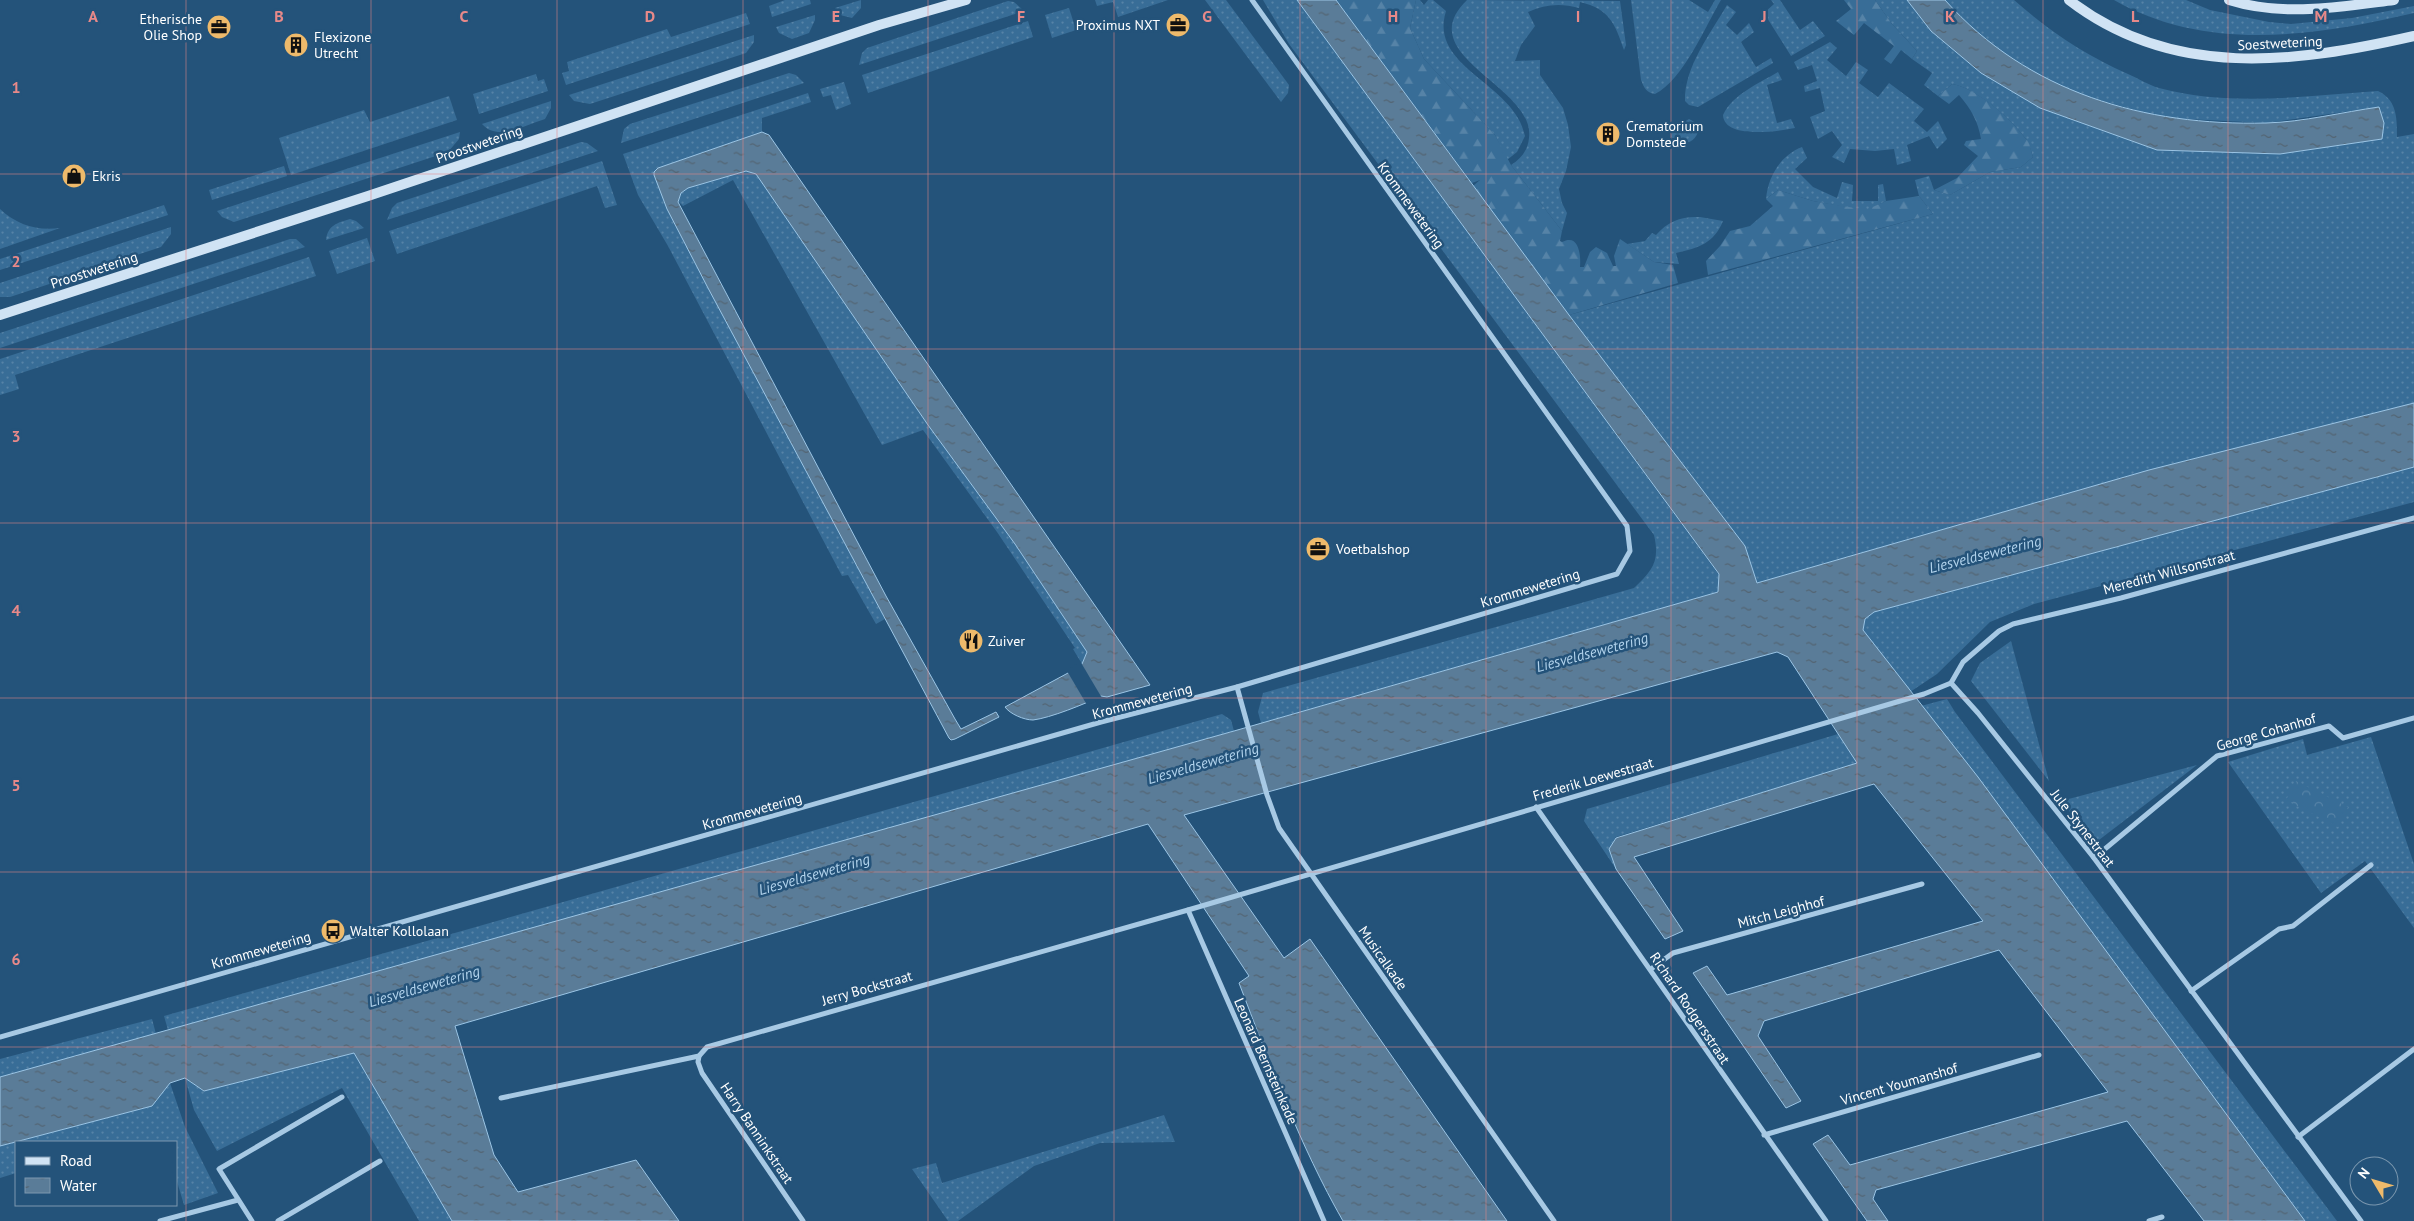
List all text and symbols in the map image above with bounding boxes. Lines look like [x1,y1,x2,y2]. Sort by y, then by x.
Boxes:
text: A [88,6,98,26]
text: B [274,6,284,26]
text: C [460,6,469,26]
text: D [645,6,655,26]
text: E [832,6,840,26]
text: F [1017,6,1025,26]
text: G [1202,6,1212,26]
text: H [1388,6,1398,26]
text: I [1576,6,1580,26]
text: J [1760,6,1767,26]
text: K [1945,6,1955,26]
text: L [2131,6,2140,26]
text: M [2315,6,2327,26]
place label: Etherische Olie Shop [139,10,202,44]
office icon: Proximus NXT [1165,12,1191,38]
office icon: Etherische Olie Shop [206,14,232,40]
place label: Proximus NXT [1076,16,1160,34]
place label: Flexizone Utrecht [314,28,371,62]
building icon: Flexizone Utrecht [283,32,309,58]
street label: Soestwetering [2237,32,2323,54]
text: 1 [11,77,21,97]
place label: Crematorium Domstede [1626,117,1703,151]
street label: Proostwetering [433,121,525,167]
building icon: Crematorium Domstede [1595,121,1621,147]
street label: Krommewetering [1374,158,1448,252]
shop icon: Ekris [61,163,87,189]
place label: Ekris [92,167,121,185]
street label: Proostwetering [48,247,140,293]
text: 2 [11,251,21,271]
text: 3 [11,426,21,446]
water label: Liesveldsewetering [1927,531,2044,577]
office icon: Voetbalshop [1305,536,1331,562]
place label: Voetbalshop [1335,540,1410,558]
street label: Meredith Willsonstraat [2101,546,2237,598]
street label: Krommewetering [1478,564,1582,612]
text: 4 [11,600,21,620]
restaurant icon: Zuiver [958,628,984,654]
water label: Liesveldsewetering [1534,628,1651,676]
place label: Zuiver [988,632,1025,650]
street label: Krommewetering [1090,679,1194,723]
street label: George Cohanhof [2214,709,2318,755]
water label: Liesveldsewetering [1145,738,1261,788]
street label: Frederik Loewestraat [1531,753,1656,805]
text: 5 [11,775,21,795]
street label: Jule Stynestraat [2046,785,2119,871]
street label: Krommewetering [700,788,804,834]
water label: Liesveldsewetering [756,849,872,899]
street label: Mitch Leighhof [1736,892,1827,932]
bus stop icon: Walter Kollolaan [320,918,346,944]
place label: Walter Kollolaan [350,922,449,940]
street label: Musicalkade [1354,923,1412,993]
street label: Krommewetering [209,927,313,973]
text: 6 [11,949,21,969]
street label: Richard Rodgersstraat [1646,949,1734,1068]
water label: Liesveldsewetering [366,961,482,1011]
street label: Jerry Bockstraat [819,966,915,1010]
street label: Leonard Bernsteinkade [1230,995,1302,1127]
street label: Vincent Youmanshof [1837,1059,1960,1110]
street label: Harry Banninkstraat [716,1079,798,1187]
legend [15,1141,178,1206]
text: Road [60,1151,92,1170]
north arrow [2349,1156,2399,1206]
text: N [2354,1164,2374,1182]
text: Water [60,1176,97,1195]

